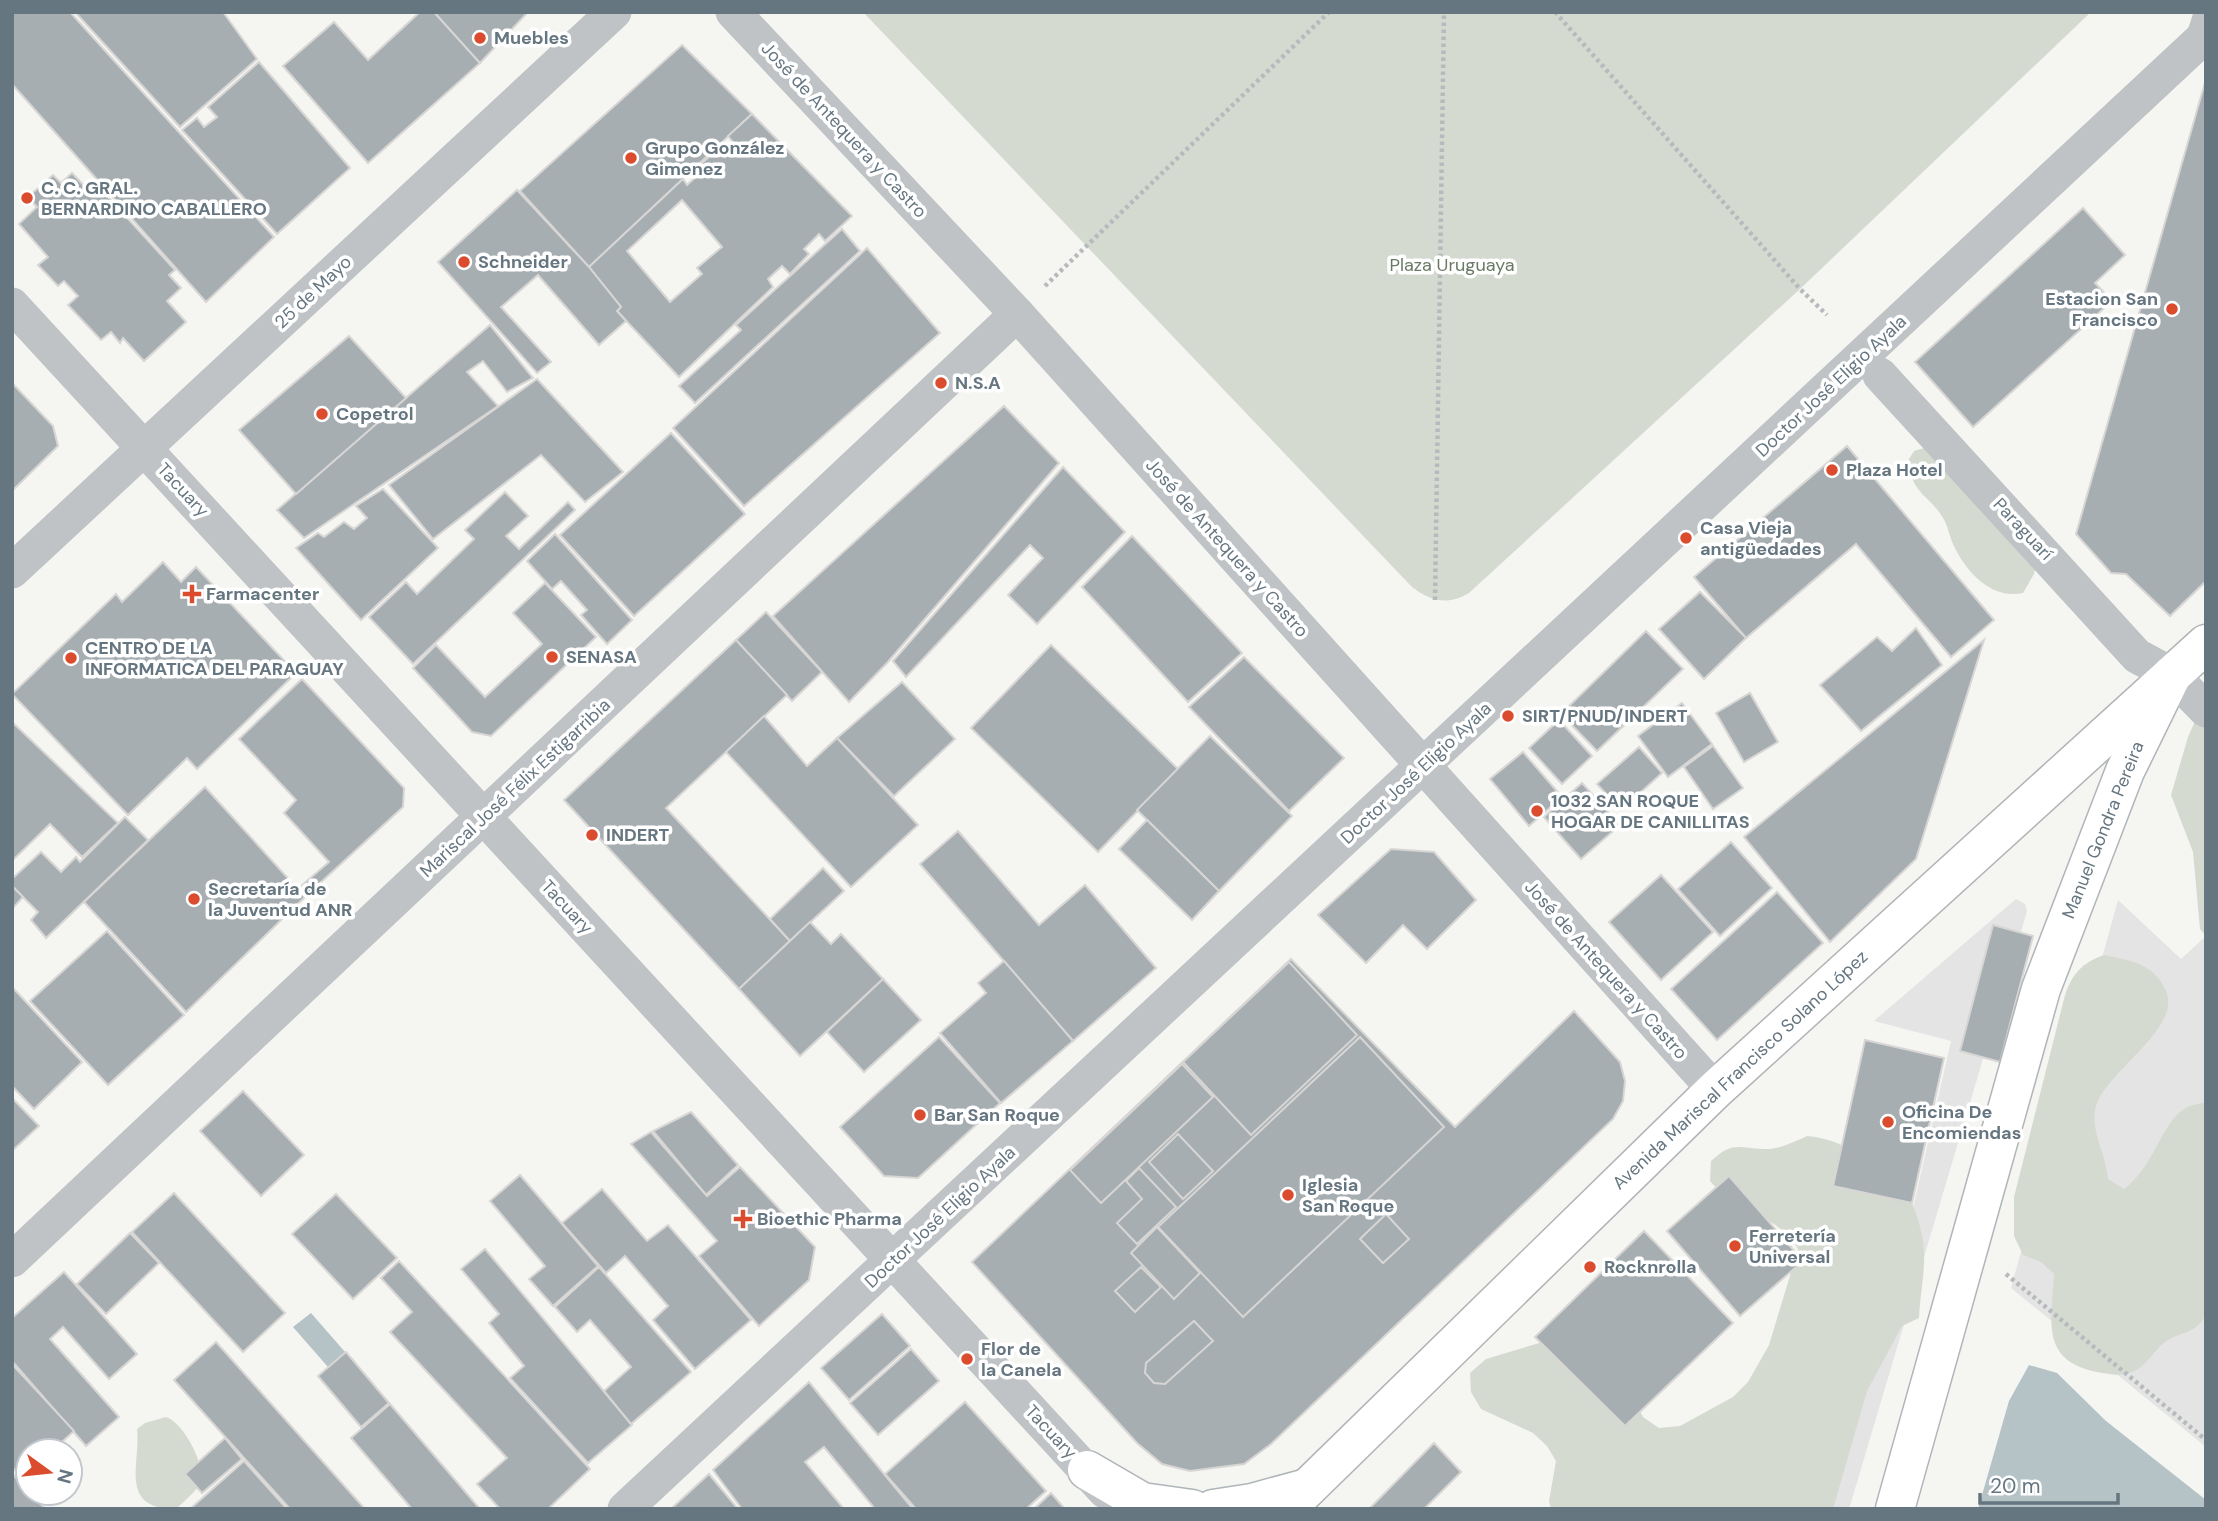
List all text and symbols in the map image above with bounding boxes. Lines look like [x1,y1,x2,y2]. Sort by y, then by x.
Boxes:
place label: Muebles [494,26,569,50]
marker: Muebles [472,30,488,46]
street label: José de Antequera y Castro [756,37,932,223]
place label: Grupo González Gimenez [645,136,785,181]
marker: Grupo González Gimenez [623,150,639,166]
place label: C. C. GRAL. BERNARDINO CABALLERO [41,176,267,221]
marker: C. C. GRAL. BERNARDINO CABALLERO [19,190,35,206]
street label: 25 de Mayo [269,250,357,334]
place label: Schneider [478,250,568,274]
park label: Plaza Uruguaya [1390,253,1514,277]
marker: Schneider [456,254,472,270]
place label: Estacion San Francisco [2045,287,2158,332]
marker: Estacion San Francisco [2164,301,2180,317]
street label: Doctor José Eligio Ayala [1750,310,1912,462]
place label: N.S.A [955,371,1001,395]
marker: N.S.A [933,375,949,391]
place label: Copetrol [336,402,414,426]
marker: Copetrol [314,406,330,422]
street label: José de Antequera y Castro [1140,454,1314,642]
street label: Tacuary [152,458,214,522]
place label: Plaza Hotel [1846,458,1943,482]
marker: Plaza Hotel [1824,462,1840,478]
street label: Paraguarí [1988,493,2058,565]
place label: Casa Vieja antigüedades [1700,516,1822,561]
marker: Casa Vieja antigüedades [1678,530,1694,546]
place label: Farmacenter [206,582,319,606]
marker: Farmacenter [184,586,200,602]
place label: CENTRO DE LA INFORMATICA DEL PARAGUAY [85,636,344,681]
place label: SENASA [566,645,637,669]
marker: SENASA [544,649,560,665]
marker: CENTRO DE LA INFORMATICA DEL PARAGUAY [63,650,79,666]
street label: Mariscal José Félix Estigarribia [415,693,615,883]
street label: Doctor José Eligio Ayala [1335,697,1497,849]
place label: SIRT/PNUD/INDERT [1522,704,1688,728]
marker: SIRT/PNUD/INDERT [1500,708,1516,724]
street label: Manuel Gondra Pereira [2056,738,2150,922]
place label: 1032 SAN ROQUE HOGAR DE CANILLITAS [1551,789,1750,834]
marker: 1032 SAN ROQUE HOGAR DE CANILLITAS [1529,803,1545,819]
place label: INDERT [606,823,670,847]
marker: INDERT [584,827,600,843]
street label: Tacuary [536,875,598,939]
street label: José de Antequera y Castro [1519,876,1693,1064]
place label: Secretaría de la Juventud ANR [208,877,352,922]
marker: Secretaría de la Juventud ANR [186,891,202,907]
street label: Avenida Mariscal Francisco Solano López [1607,945,1873,1195]
place label: Oficina De Encomiendas [1902,1100,2021,1145]
place label: Bar San Roque [934,1103,1060,1127]
marker: Bar San Roque [912,1107,928,1123]
marker: Oficina De Encomiendas [1880,1114,1896,1130]
street label: Doctor José Eligio Ayala [859,1141,1021,1293]
place label: Iglesia San Roque [1302,1173,1394,1218]
marker: Iglesia San Roque [1280,1187,1296,1203]
place label: Bioethic Pharma [757,1207,902,1231]
marker: Bioethic Pharma [735,1211,751,1227]
place label: Ferretería Universal [1749,1224,1836,1269]
marker: Ferretería Universal [1727,1238,1743,1254]
place label: Rocknrolla [1604,1255,1697,1279]
marker: Rocknrolla [1582,1259,1598,1275]
place label: Flor de la Canela [981,1337,1062,1382]
marker: Flor de la Canela [959,1351,975,1367]
street label: Tacuary [1020,1400,1082,1464]
north arrow [14,1437,84,1507]
scale bar [1980,1462,2118,1506]
text: N [51,1466,79,1486]
text: 20 m [1990,1472,2041,1500]

